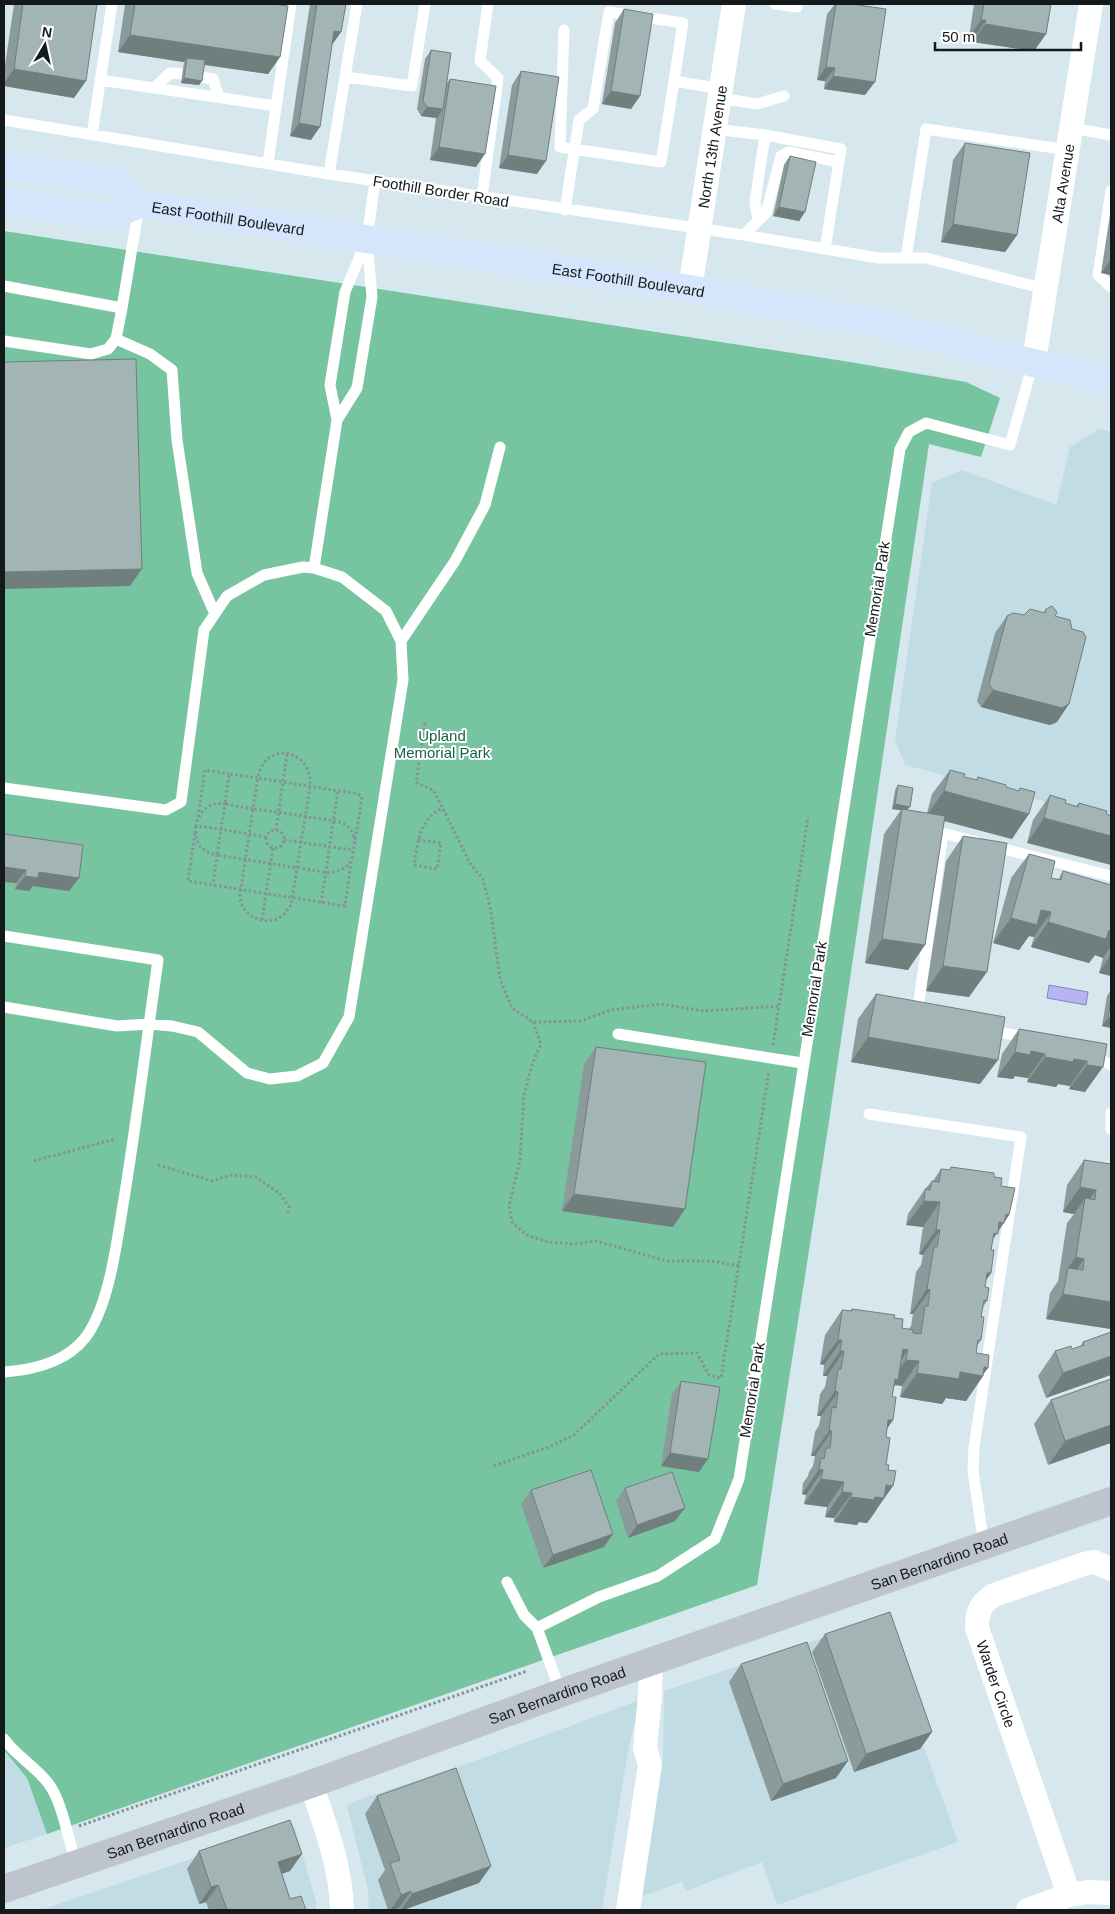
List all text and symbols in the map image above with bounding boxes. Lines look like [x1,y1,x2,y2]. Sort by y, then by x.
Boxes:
north arrow [20,20,70,70]
scale bar [935,20,1081,52]
text: N [41,23,53,41]
text: 50 m [942,28,975,45]
street label: North 13th Avenue [694,84,730,209]
street label: Alta Avenue [1048,142,1077,224]
street label: Foothill Border Road [372,172,510,210]
street label: East Foothill Boulevard [151,198,306,238]
street label: East Foothill Boulevard [551,259,706,300]
street label: Memorial Park [861,539,893,638]
park label: Upland Memorial Park [394,727,491,761]
street label: Memorial Park [798,939,830,1038]
street label: Memorial Park [736,1340,768,1439]
street label: San Bernardino Road [868,1529,1010,1593]
street label: Warder Circle [973,1638,1019,1730]
street label: San Bernardino Road [486,1663,628,1727]
street label: San Bernardino Road [104,1799,246,1862]

